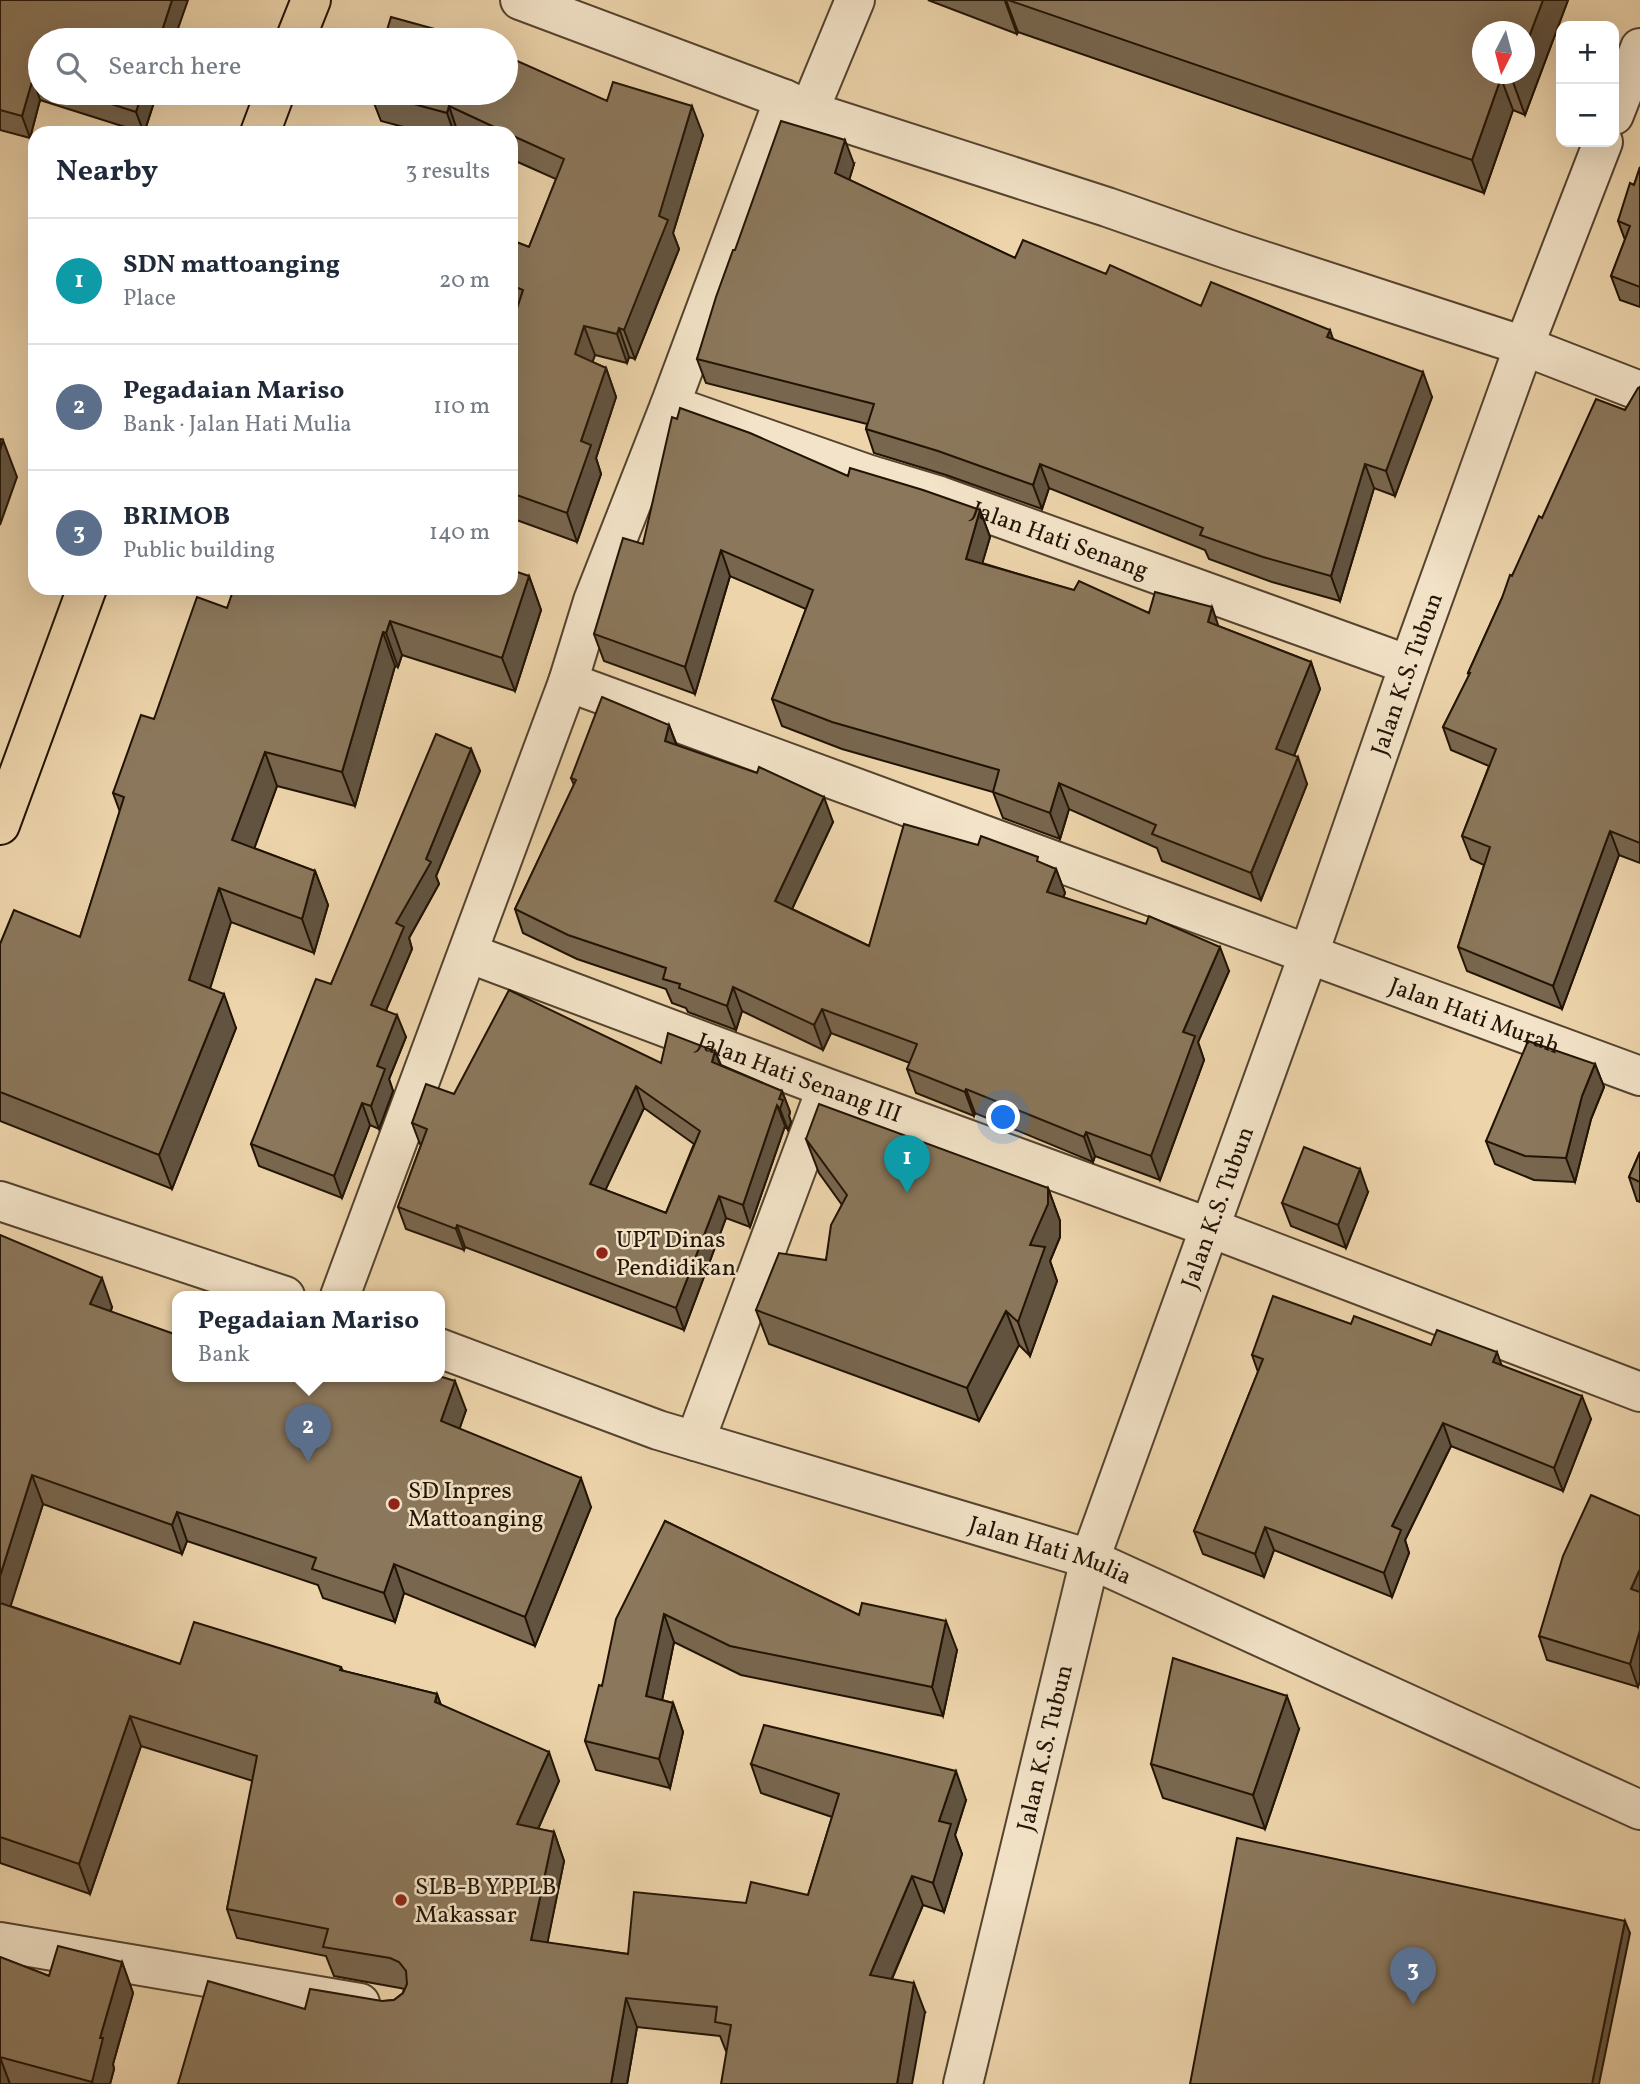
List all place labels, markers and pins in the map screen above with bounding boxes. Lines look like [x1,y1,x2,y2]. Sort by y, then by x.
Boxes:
pin: 1 [884,1135,930,1193]
place label: UPT Dinas Pendidikan [616,1224,736,1286]
marker: UPT Dinas Pendidikan [594,1245,610,1261]
pin: 2 [285,1404,331,1462]
place label: SD Inpres Mattoanging [408,1475,543,1537]
marker: SD Inpres Mattoanging [386,1496,402,1512]
place label: SLB-B YPPLB Makassar [415,1871,556,1933]
marker: SLB-B YPPLB Makassar [393,1892,409,1908]
pin: 3 [1390,1947,1436,2005]

